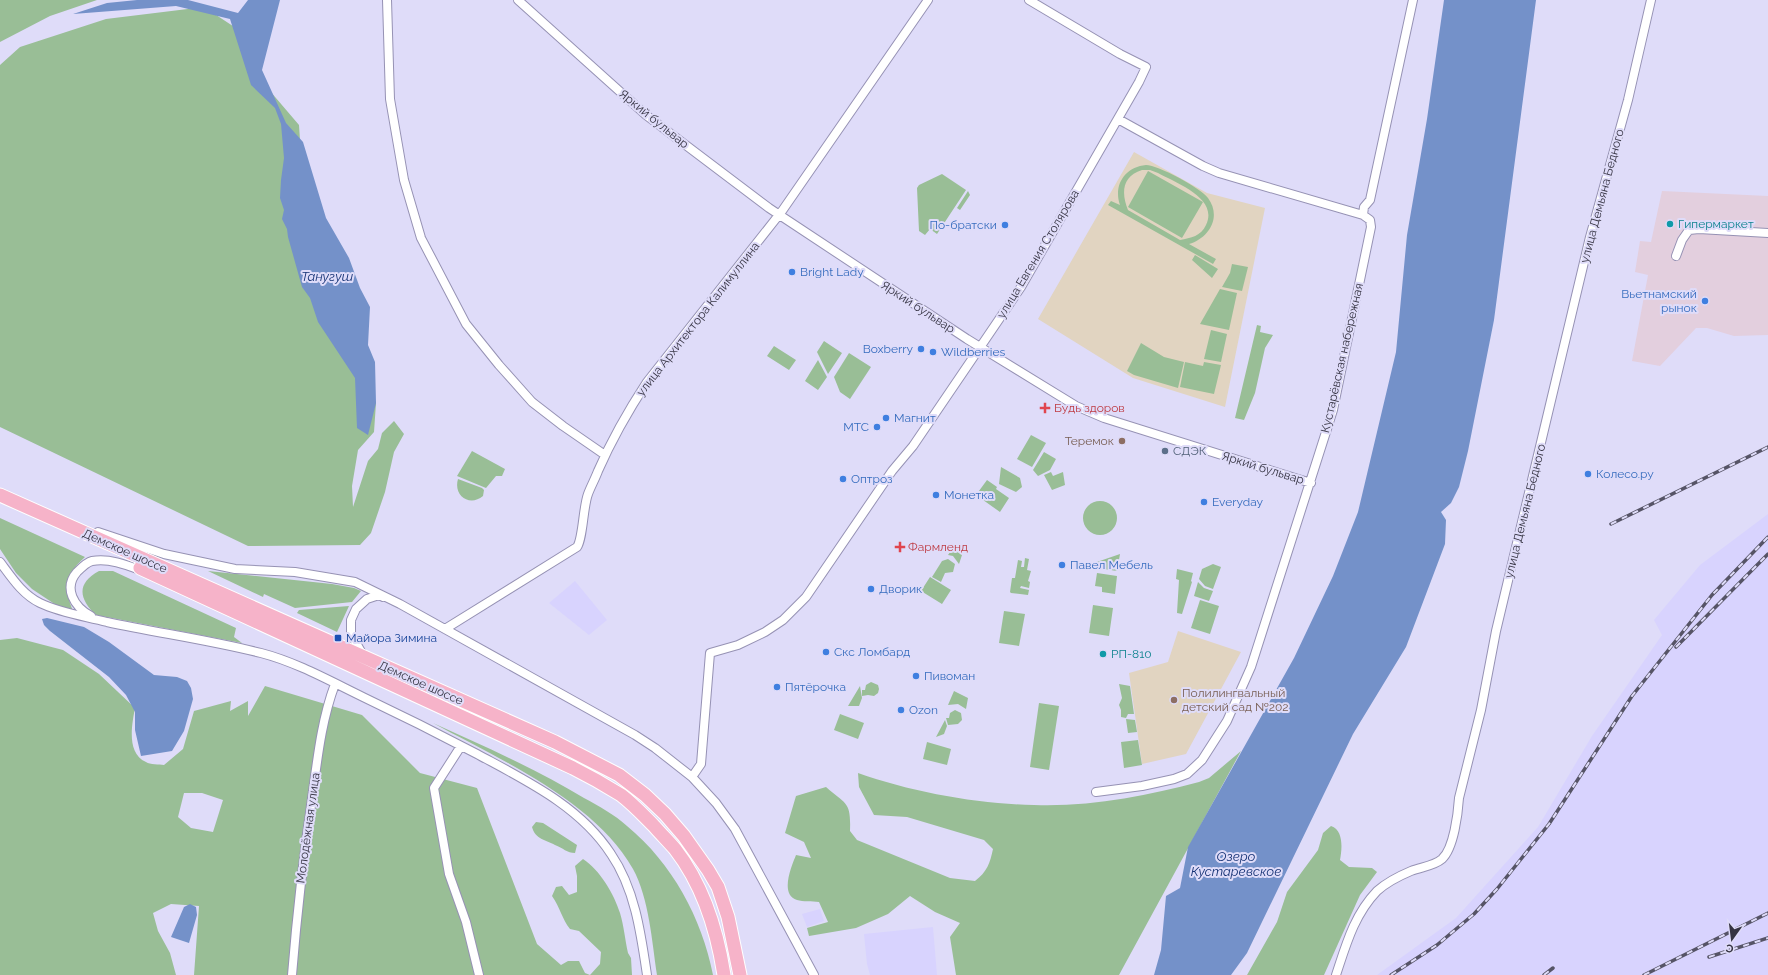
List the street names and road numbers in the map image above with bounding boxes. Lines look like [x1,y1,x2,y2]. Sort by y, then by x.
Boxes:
street label: Яркий бульвар [616,87,692,151]
street label: улица Демьяна Бедного [1577,127,1627,265]
street label: улица Евгения Столярова [994,187,1082,321]
street label: улица Архитектора Калимуллина [634,239,762,399]
street label: Яркий бульвар [878,278,958,336]
street label: Кустарёвская набережная [1318,282,1366,434]
street label: улица Демьяна Бедного [1502,442,1548,580]
street label: Яркий бульвар [1220,449,1306,487]
street label: Демское шоссе [81,526,169,576]
street label: Демское шоссе [377,658,465,708]
street label: Молодёжная улица [293,772,323,884]

